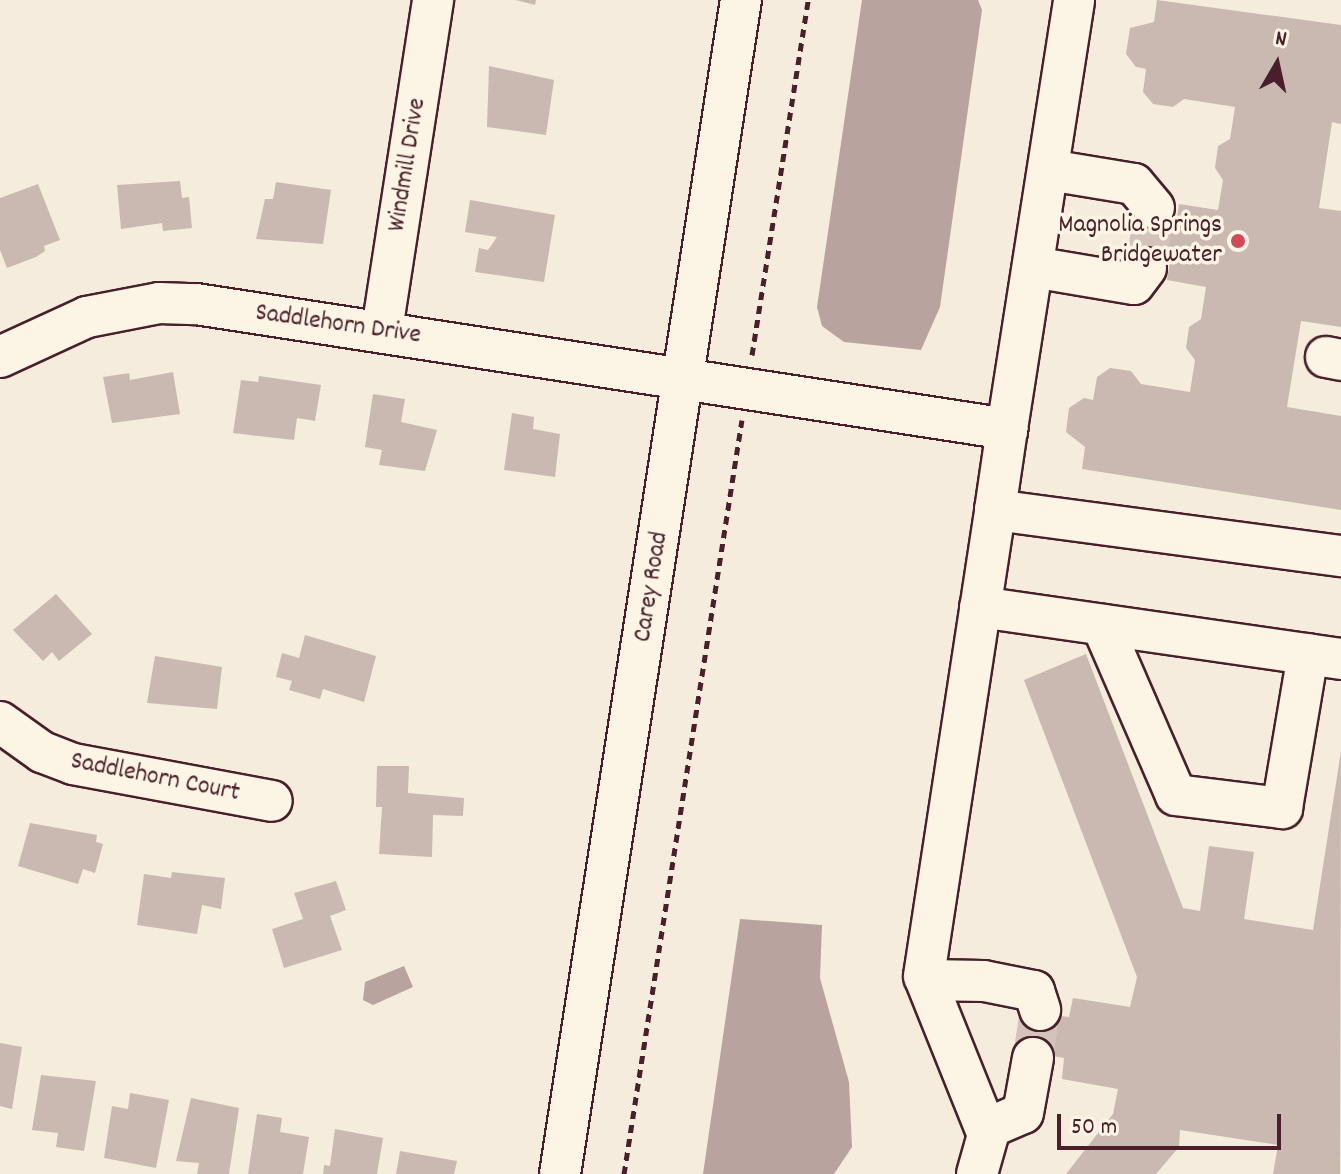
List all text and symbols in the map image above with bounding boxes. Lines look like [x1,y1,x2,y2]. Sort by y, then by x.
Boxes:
north arrow [1237,24,1317,104]
text: N [1273,24,1289,56]
street label: Windmill Drive [382,96,434,234]
place label: Magnolia Springs Bridgewater [1058,210,1222,272]
marker: Magnolia Springs Bridgewater [1229,232,1247,250]
street label: Saddlehorn Drive [253,298,423,352]
street label: Carey Road [628,530,676,644]
street label: Saddlehorn Court [68,746,242,810]
scale bar [1061,1098,1285,1148]
text: 50 m [1071,1111,1117,1145]

